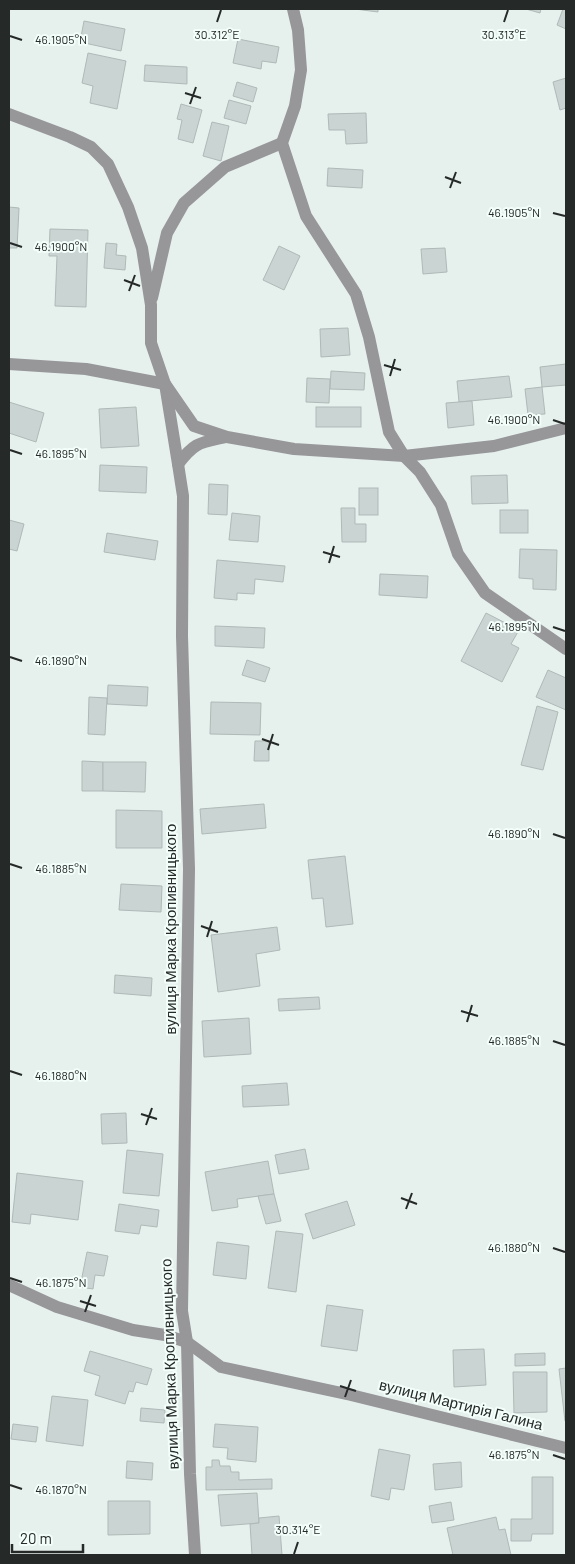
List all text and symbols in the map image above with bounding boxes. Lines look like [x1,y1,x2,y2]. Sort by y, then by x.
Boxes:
text: 30.312°E [195,27,239,41]
text: 30.313°E [482,27,526,41]
text: 46.1905°N [35,32,87,46]
text: 46.1905°N [488,205,540,219]
text: 46.1900°N [35,239,87,253]
text: 46.1900°N [488,412,540,426]
text: 46.1895°N [35,446,87,460]
text: 46.1895°N [488,619,540,633]
text: 46.1890°N [35,653,87,667]
street label: вулиця Марка Кропивницького [161,824,179,1034]
text: 46.1890°N [488,826,540,840]
text: 46.1885°N [35,861,87,875]
text: 46.1885°N [488,1033,540,1047]
text: 46.1880°N [35,1068,87,1082]
text: 46.1880°N [488,1240,540,1254]
street label: вулиця Марка Кропивницького [156,1258,182,1470]
text: 46.1875°N [35,1275,87,1289]
street label: вулиця Мартирія Галина [378,1375,546,1433]
text: 46.1875°N [488,1447,540,1461]
text: 46.1870°N [35,1482,87,1496]
scale bar [12,1522,84,1554]
text: 30.314°E [275,1522,321,1536]
text: 20 m [20,1529,52,1547]

